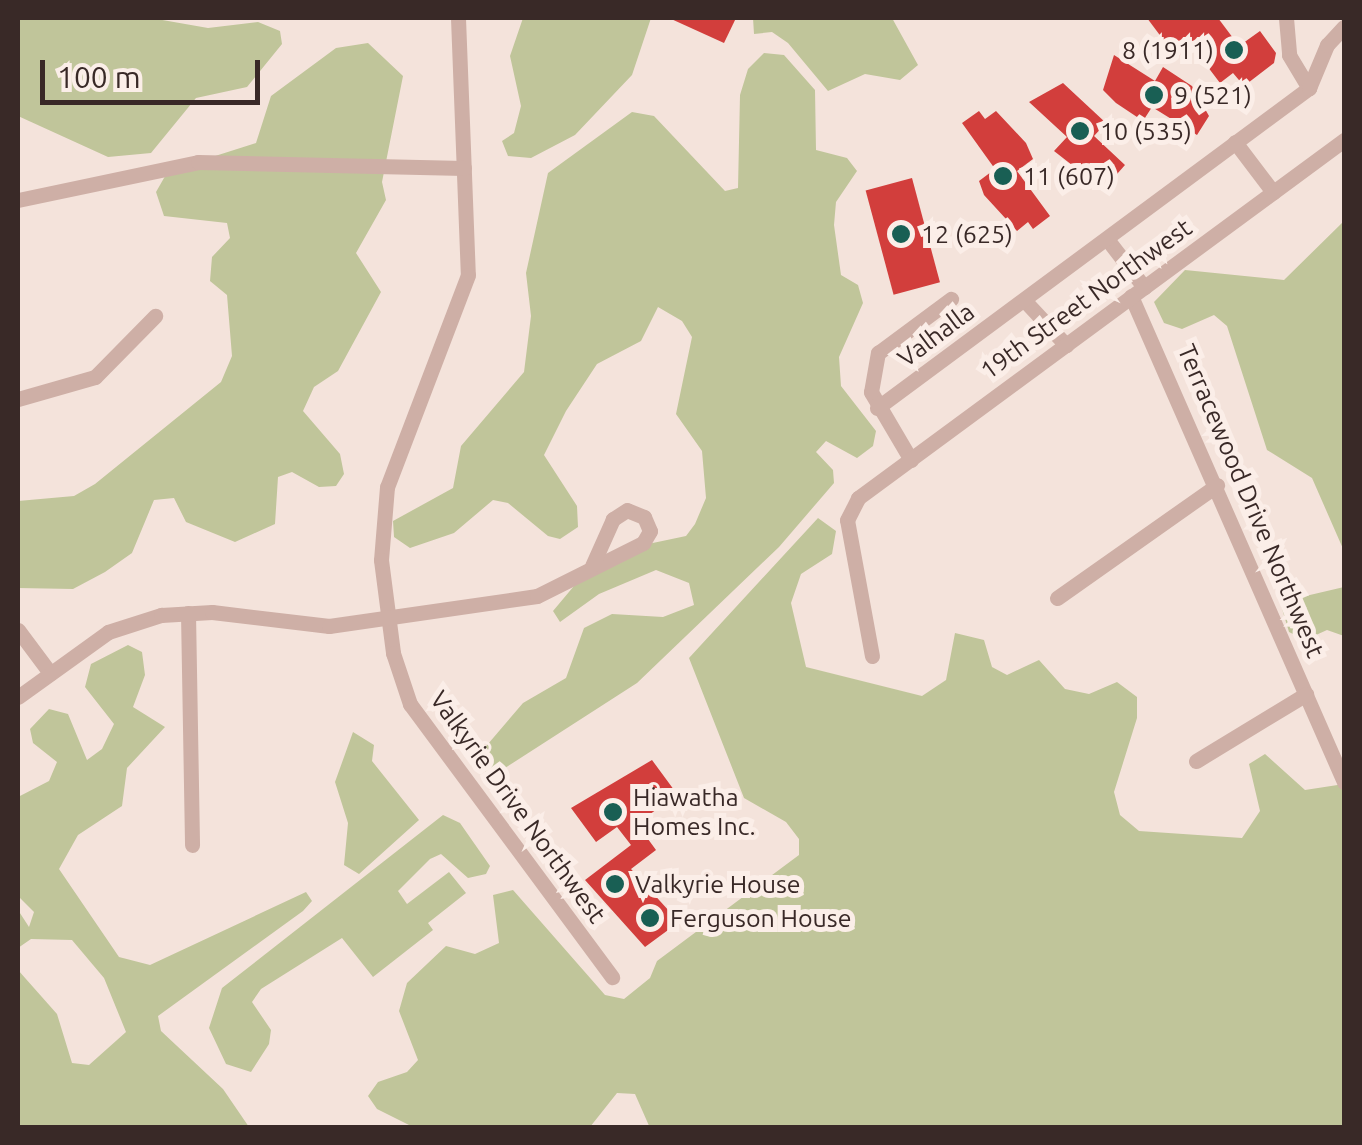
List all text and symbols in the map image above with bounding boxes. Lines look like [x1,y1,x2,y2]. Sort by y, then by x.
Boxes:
place label: 8 (1911) [1122,35,1214,65]
marker: 8 (1911) [1223,39,1245,61]
scale bar [45,40,265,102]
text: 100 m [57,60,141,94]
place label: 9 (521) [1174,80,1252,110]
marker: 9 (521) [1143,84,1165,106]
place label: 10 (535) [1100,116,1192,146]
marker: 10 (535) [1069,120,1091,142]
place label: 11 (607) [1023,161,1115,191]
marker: 11 (607) [992,165,1014,187]
street label: 19th Street Northwest [975,212,1197,386]
place label: 12 (625) [921,219,1013,249]
marker: 12 (625) [890,223,912,245]
street label: Valhalla [892,297,980,373]
street label: Terracewood Drive Northwest [1171,340,1331,662]
street label: Valkyrie Drive Northwest [424,685,612,929]
place label: Hiawatha Homes Inc. [633,783,756,842]
marker: Hiawatha Homes Inc. [602,801,624,823]
place label: Valkyrie House [635,869,801,899]
marker: Valkyrie House [604,873,626,895]
place label: Ferguson House [670,903,851,933]
marker: Ferguson House [639,907,661,929]

